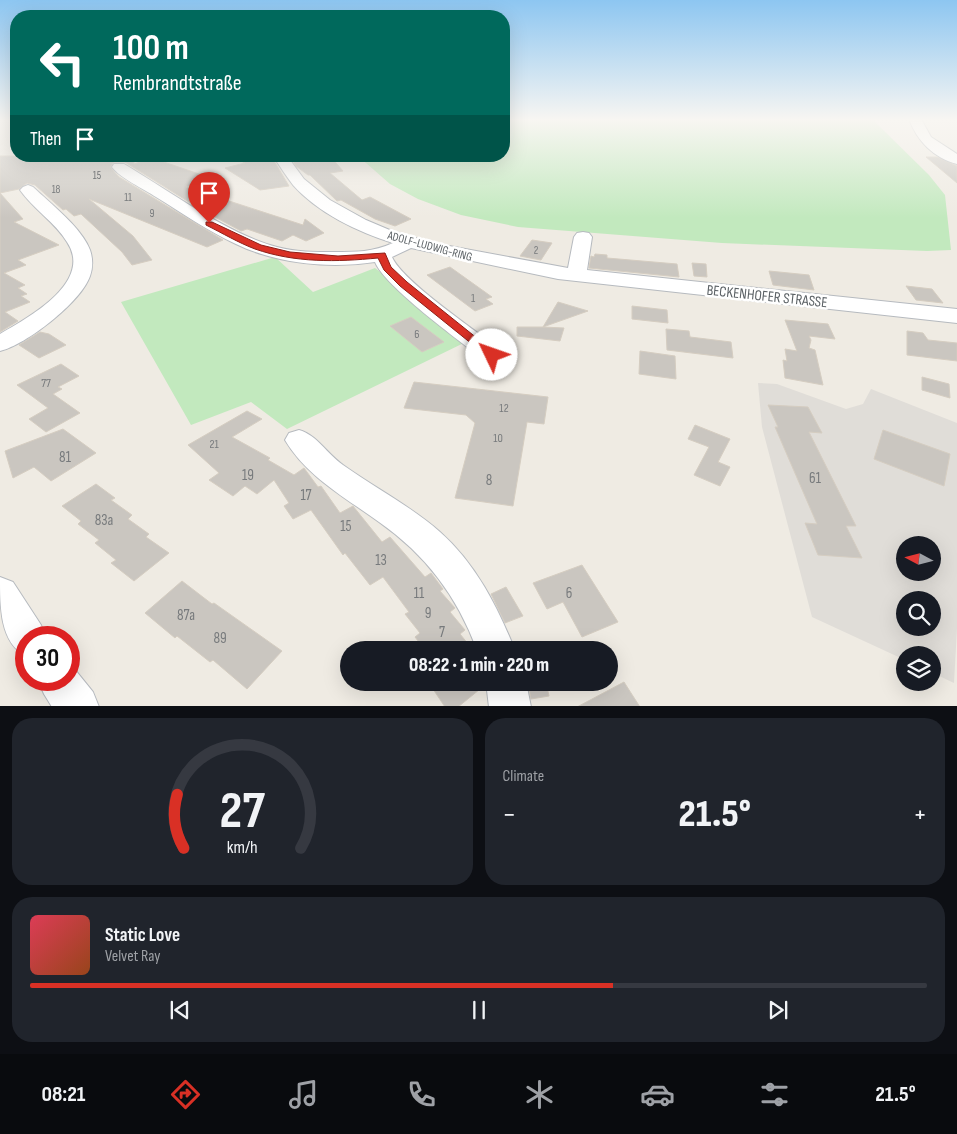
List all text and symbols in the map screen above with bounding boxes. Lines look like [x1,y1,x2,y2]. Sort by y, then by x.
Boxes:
text: 100 m [113,27,189,70]
icon: left [30,30,95,95]
text: Rembrandtstraße [113,70,242,97]
icon: arrive [71,125,99,153]
text: Then [30,128,61,151]
house number: 15 [93,169,101,182]
pin [188,172,230,223]
icon: arrive [195,179,223,207]
house number: 18 [52,183,61,196]
house number: 11 [124,191,132,204]
house number: 9 [150,207,155,220]
street label: ADOLF-LUDWIG-RING [385,228,474,265]
house number: 2 [534,244,539,257]
street label: BECKENHOFER STRASSE [706,281,828,312]
house number: 1 [471,291,476,306]
house number: 6 [414,327,420,342]
position arrow [465,328,517,380]
house number: 77 [41,376,51,391]
house number: 12 [499,401,509,416]
house number: 10 [493,431,503,446]
house number: 21 [209,437,219,452]
house number: 81 [59,448,72,467]
house number: 19 [242,466,254,485]
house number: 61 [809,469,822,488]
house number: 8 [486,471,492,490]
house number: 17 [300,486,312,505]
house number: 83a [95,511,114,530]
house number: 15 [340,517,352,536]
north arrow [896,536,941,581]
map controls [896,536,941,691]
house number: 13 [375,551,387,570]
house number: 11 [414,584,425,603]
house number: 6 [566,584,572,603]
button: search [896,591,941,636]
house number: 9 [425,604,431,623]
house number: 87a [177,606,195,625]
house number: 7 [439,623,445,642]
speed limit sign: 30 [15,626,80,691]
house number: 89 [213,629,227,648]
button: layers [896,646,941,691]
text: 08:22 · 1 min · 220 m [409,654,549,677]
text: Climate [503,767,544,786]
text: 27 [220,780,265,843]
text: 21.5° [679,792,751,837]
text: − [503,798,516,831]
text: + [913,798,927,831]
text: km/h [227,837,258,858]
text: Static Love [105,924,180,947]
text: Velvet Ray [105,947,160,966]
icon: previous [166,996,194,1024]
icon: pause [465,996,493,1024]
icon: next [764,996,792,1024]
icon: directions [168,1077,203,1112]
icon: music [286,1077,321,1112]
icon: phone [404,1077,439,1112]
icon: climate [522,1077,557,1112]
icon: car [640,1077,675,1112]
icon: filters [757,1077,792,1112]
text: 08:21 [41,1081,85,1108]
text: 21.5° [875,1081,916,1108]

